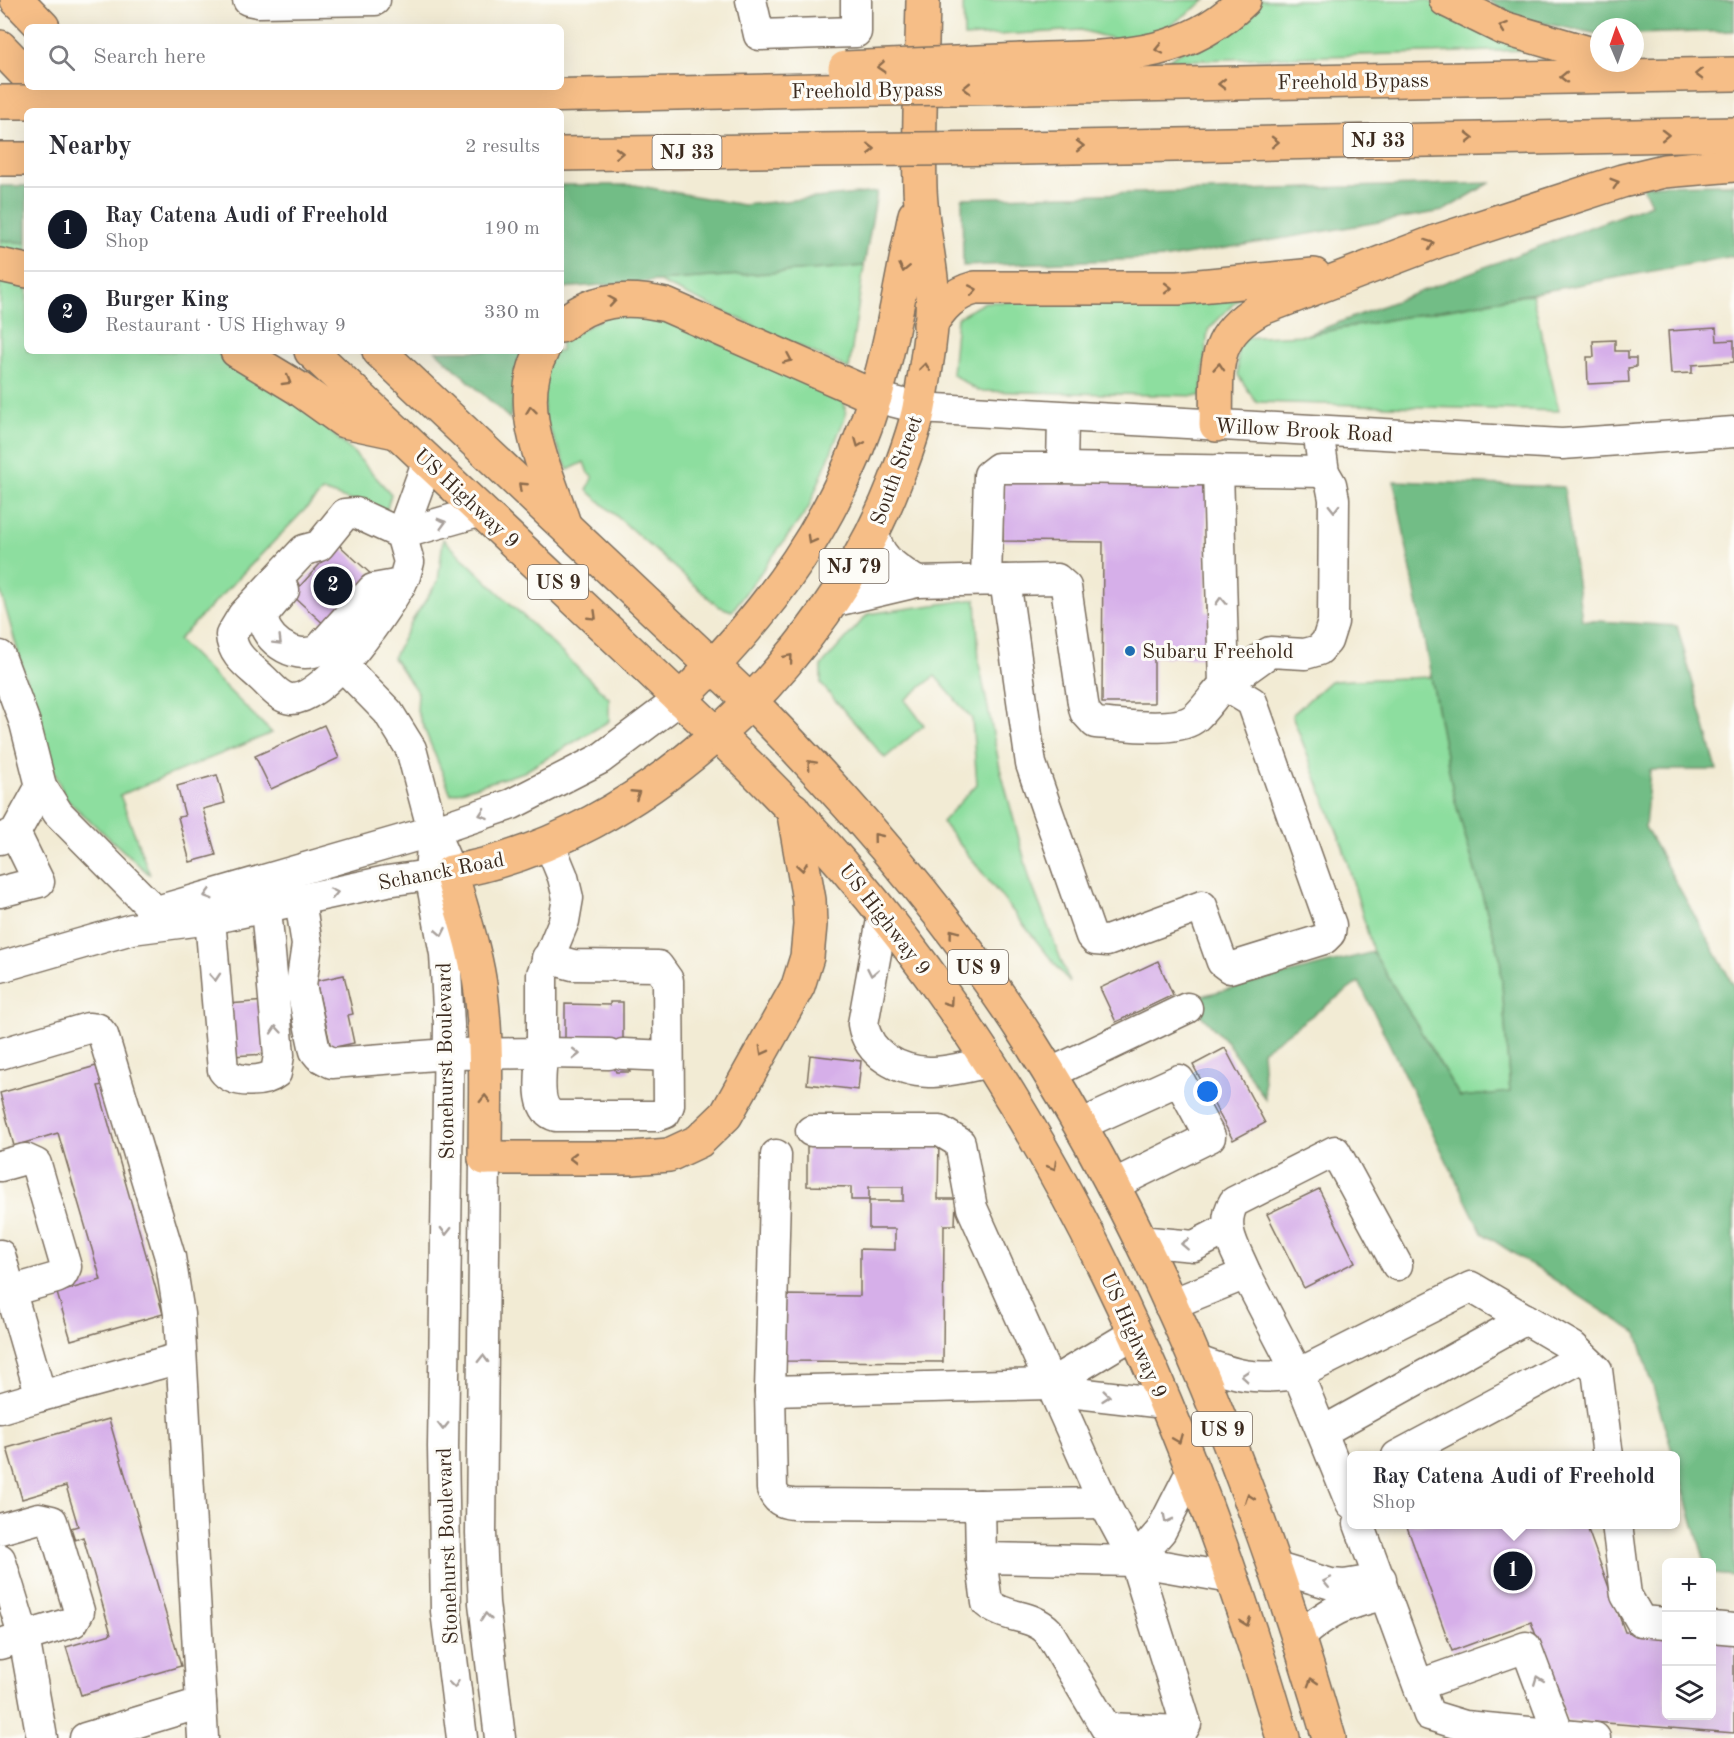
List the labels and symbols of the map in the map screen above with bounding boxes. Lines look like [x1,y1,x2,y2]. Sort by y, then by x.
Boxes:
north arrow [1590,18,1644,72]
one-way arrow [1498,22,1509,35]
one-way arrow [1154,42,1164,55]
one-way arrow [876,60,885,73]
one-way arrow [1695,68,1704,80]
street label: Freehold Bypass [1277,71,1429,94]
one-way arrow [1559,71,1568,83]
one-way arrow [1217,78,1226,90]
street label: Freehold Bypass [791,80,943,103]
one-way arrow [962,82,971,94]
road number: NJ 33 [1344,123,1412,157]
one-way arrow [1660,129,1669,141]
one-way arrow [1465,132,1474,144]
road number: NJ 33 [652,135,722,169]
one-way arrow [1270,135,1279,148]
one-way arrow [1075,140,1084,153]
one-way arrow [867,143,876,156]
one-way arrow [615,147,624,159]
one-way arrow [1609,178,1620,190]
one-way arrow [1424,239,1435,251]
one-way arrow [898,263,911,273]
one-way arrow [1163,282,1172,294]
one-way arrow [969,284,978,296]
one-way arrow [607,295,617,308]
one-way arrow [782,351,793,363]
one-way arrow [918,362,930,371]
one-way arrow [1212,362,1225,371]
one-way arrow [281,374,291,386]
one-way arrow [525,405,537,414]
street label: South Street [868,413,927,528]
street label: Willow Brook Road [1214,416,1394,447]
one-way arrow [854,437,866,448]
street label: US Highway 9 [409,445,523,553]
one-way arrow [518,482,529,493]
one-way arrow [1328,503,1340,512]
one-way arrow [436,517,446,530]
one-way arrow [807,534,818,544]
road number: NJ 79 [820,549,888,583]
pin: 2 [314,564,352,608]
road number: US 9 [528,565,588,599]
one-way arrow [1215,596,1228,605]
one-way arrow [585,608,596,619]
one-way arrow [271,634,282,645]
place label: Subaru Freehold [1142,642,1294,663]
marker: Subaru Freehold [1123,644,1137,658]
one-way arrow [782,654,793,665]
one-way arrow [808,760,819,771]
one-way arrow [630,789,640,801]
one-way arrow [478,807,489,820]
one-way arrow [873,833,884,844]
street label: Schanck Road [376,850,506,895]
street label: US Highway 9 [834,860,934,980]
one-way arrow [796,862,808,872]
one-way arrow [329,887,339,900]
one-way arrow [204,888,214,900]
one-way arrow [434,927,447,937]
one-way arrow [949,929,960,940]
road number: US 9 [948,950,1008,984]
street label: Stonehurst Boulevard [434,962,459,1160]
one-way arrow [866,966,879,976]
one-way arrow [208,973,221,982]
one-way arrow [942,995,953,1006]
one-way arrow [270,1025,283,1034]
one-way arrow [759,1045,770,1055]
one-way arrow [571,1048,580,1060]
your location [1193,1077,1222,1106]
one-way arrow [479,1095,491,1104]
one-way arrow [569,1152,578,1164]
one-way arrow [1045,1160,1057,1171]
one-way arrow [440,1227,452,1236]
one-way arrow [1180,1238,1189,1251]
street label: US Highway 9 [1096,1270,1170,1402]
one-way arrow [477,1355,489,1364]
one-way arrow [1241,1370,1250,1383]
one-way arrow [1102,1389,1111,1402]
road number: US 9 [1192,1412,1252,1446]
one-way arrow [437,1422,449,1431]
one-way arrow [1171,1432,1183,1443]
street label: Stonehurst Boulevard [435,1447,462,1645]
one-way arrow [1243,1493,1256,1503]
one-way arrow [1163,1513,1174,1524]
pin: 1 [1494,1548,1532,1594]
one-way arrow [1322,1576,1332,1589]
one-way arrow [480,1613,493,1622]
one-way arrow [1239,1616,1251,1626]
one-way arrow [1533,1675,1546,1686]
one-way arrow [1307,1677,1319,1688]
one-way arrow [448,1679,460,1688]

